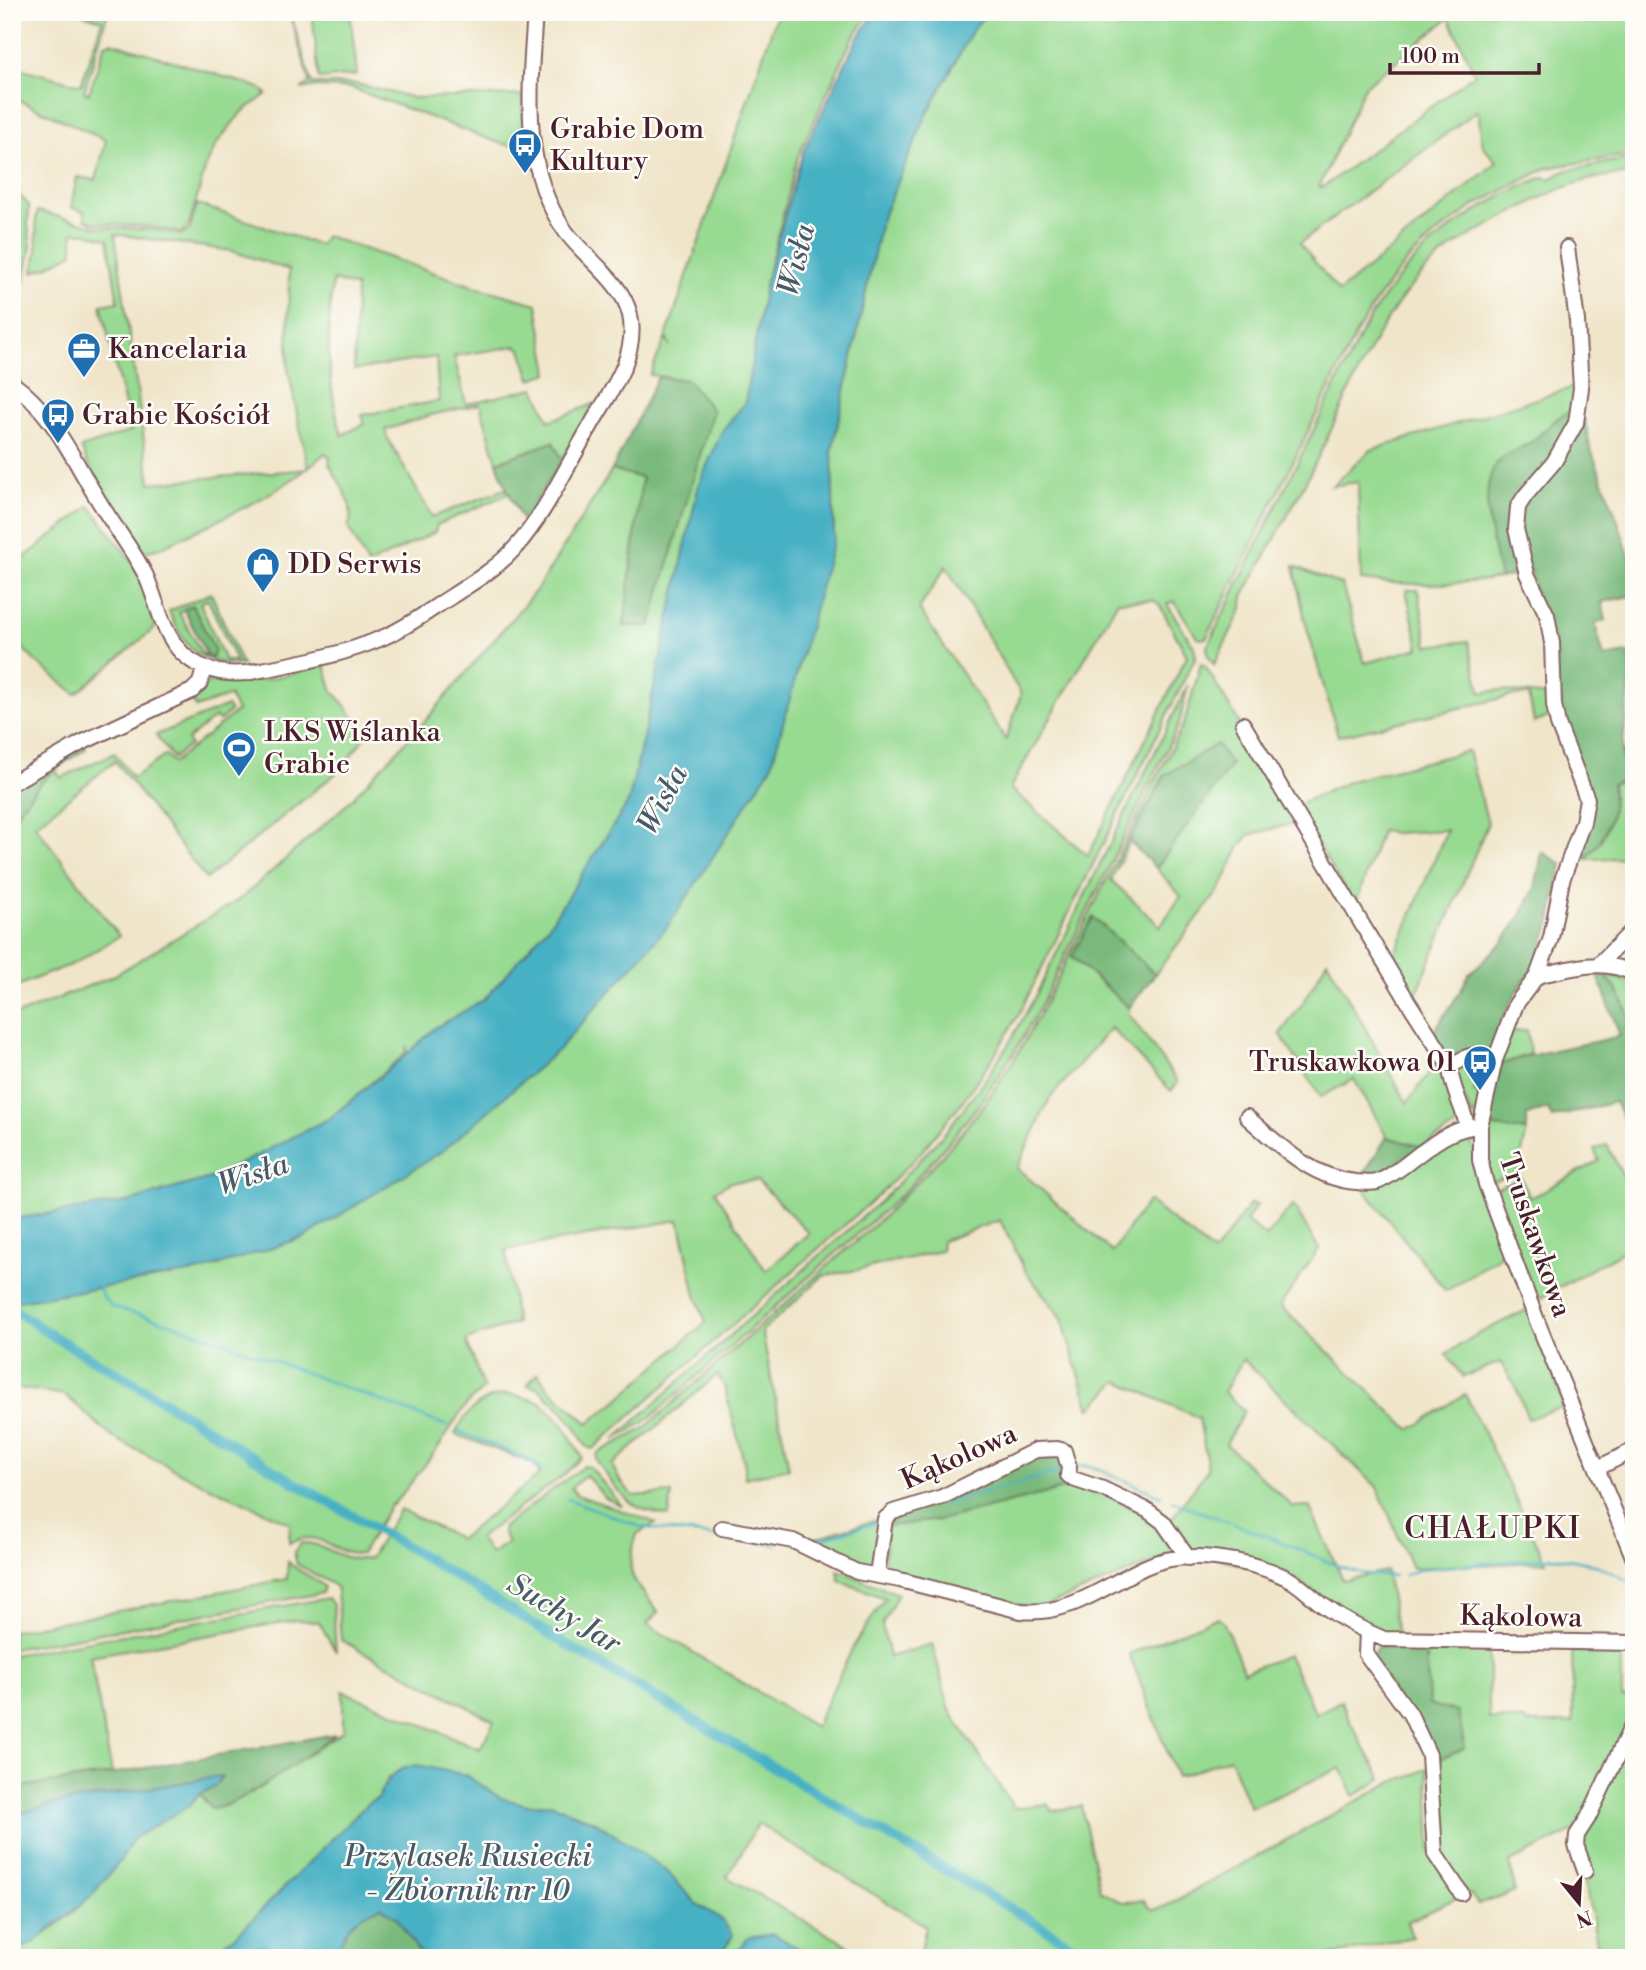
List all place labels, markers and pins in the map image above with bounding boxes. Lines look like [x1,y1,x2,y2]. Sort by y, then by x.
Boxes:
place label: Grabie Dom Kultury [550,112,704,179]
bus stop icon: Grabie Dom Kultury [506,126,544,175]
office icon: Kancelaria [65,330,103,379]
place label: Kancelaria [108,332,248,367]
bus stop icon: Grabie Kościół [39,396,77,445]
place label: Grabie Kościół [82,398,270,433]
shop icon: DD Serwis [244,545,282,594]
place label: DD Serwis [288,547,421,582]
place label: LKS Wiślanka Grabie [264,715,442,782]
sports icon: LKS Wiślanka Grabie [220,729,258,778]
bus stop icon: Truskawkowa 01 [1461,1043,1499,1092]
place label: Truskawkowa 01 [1249,1045,1456,1080]

